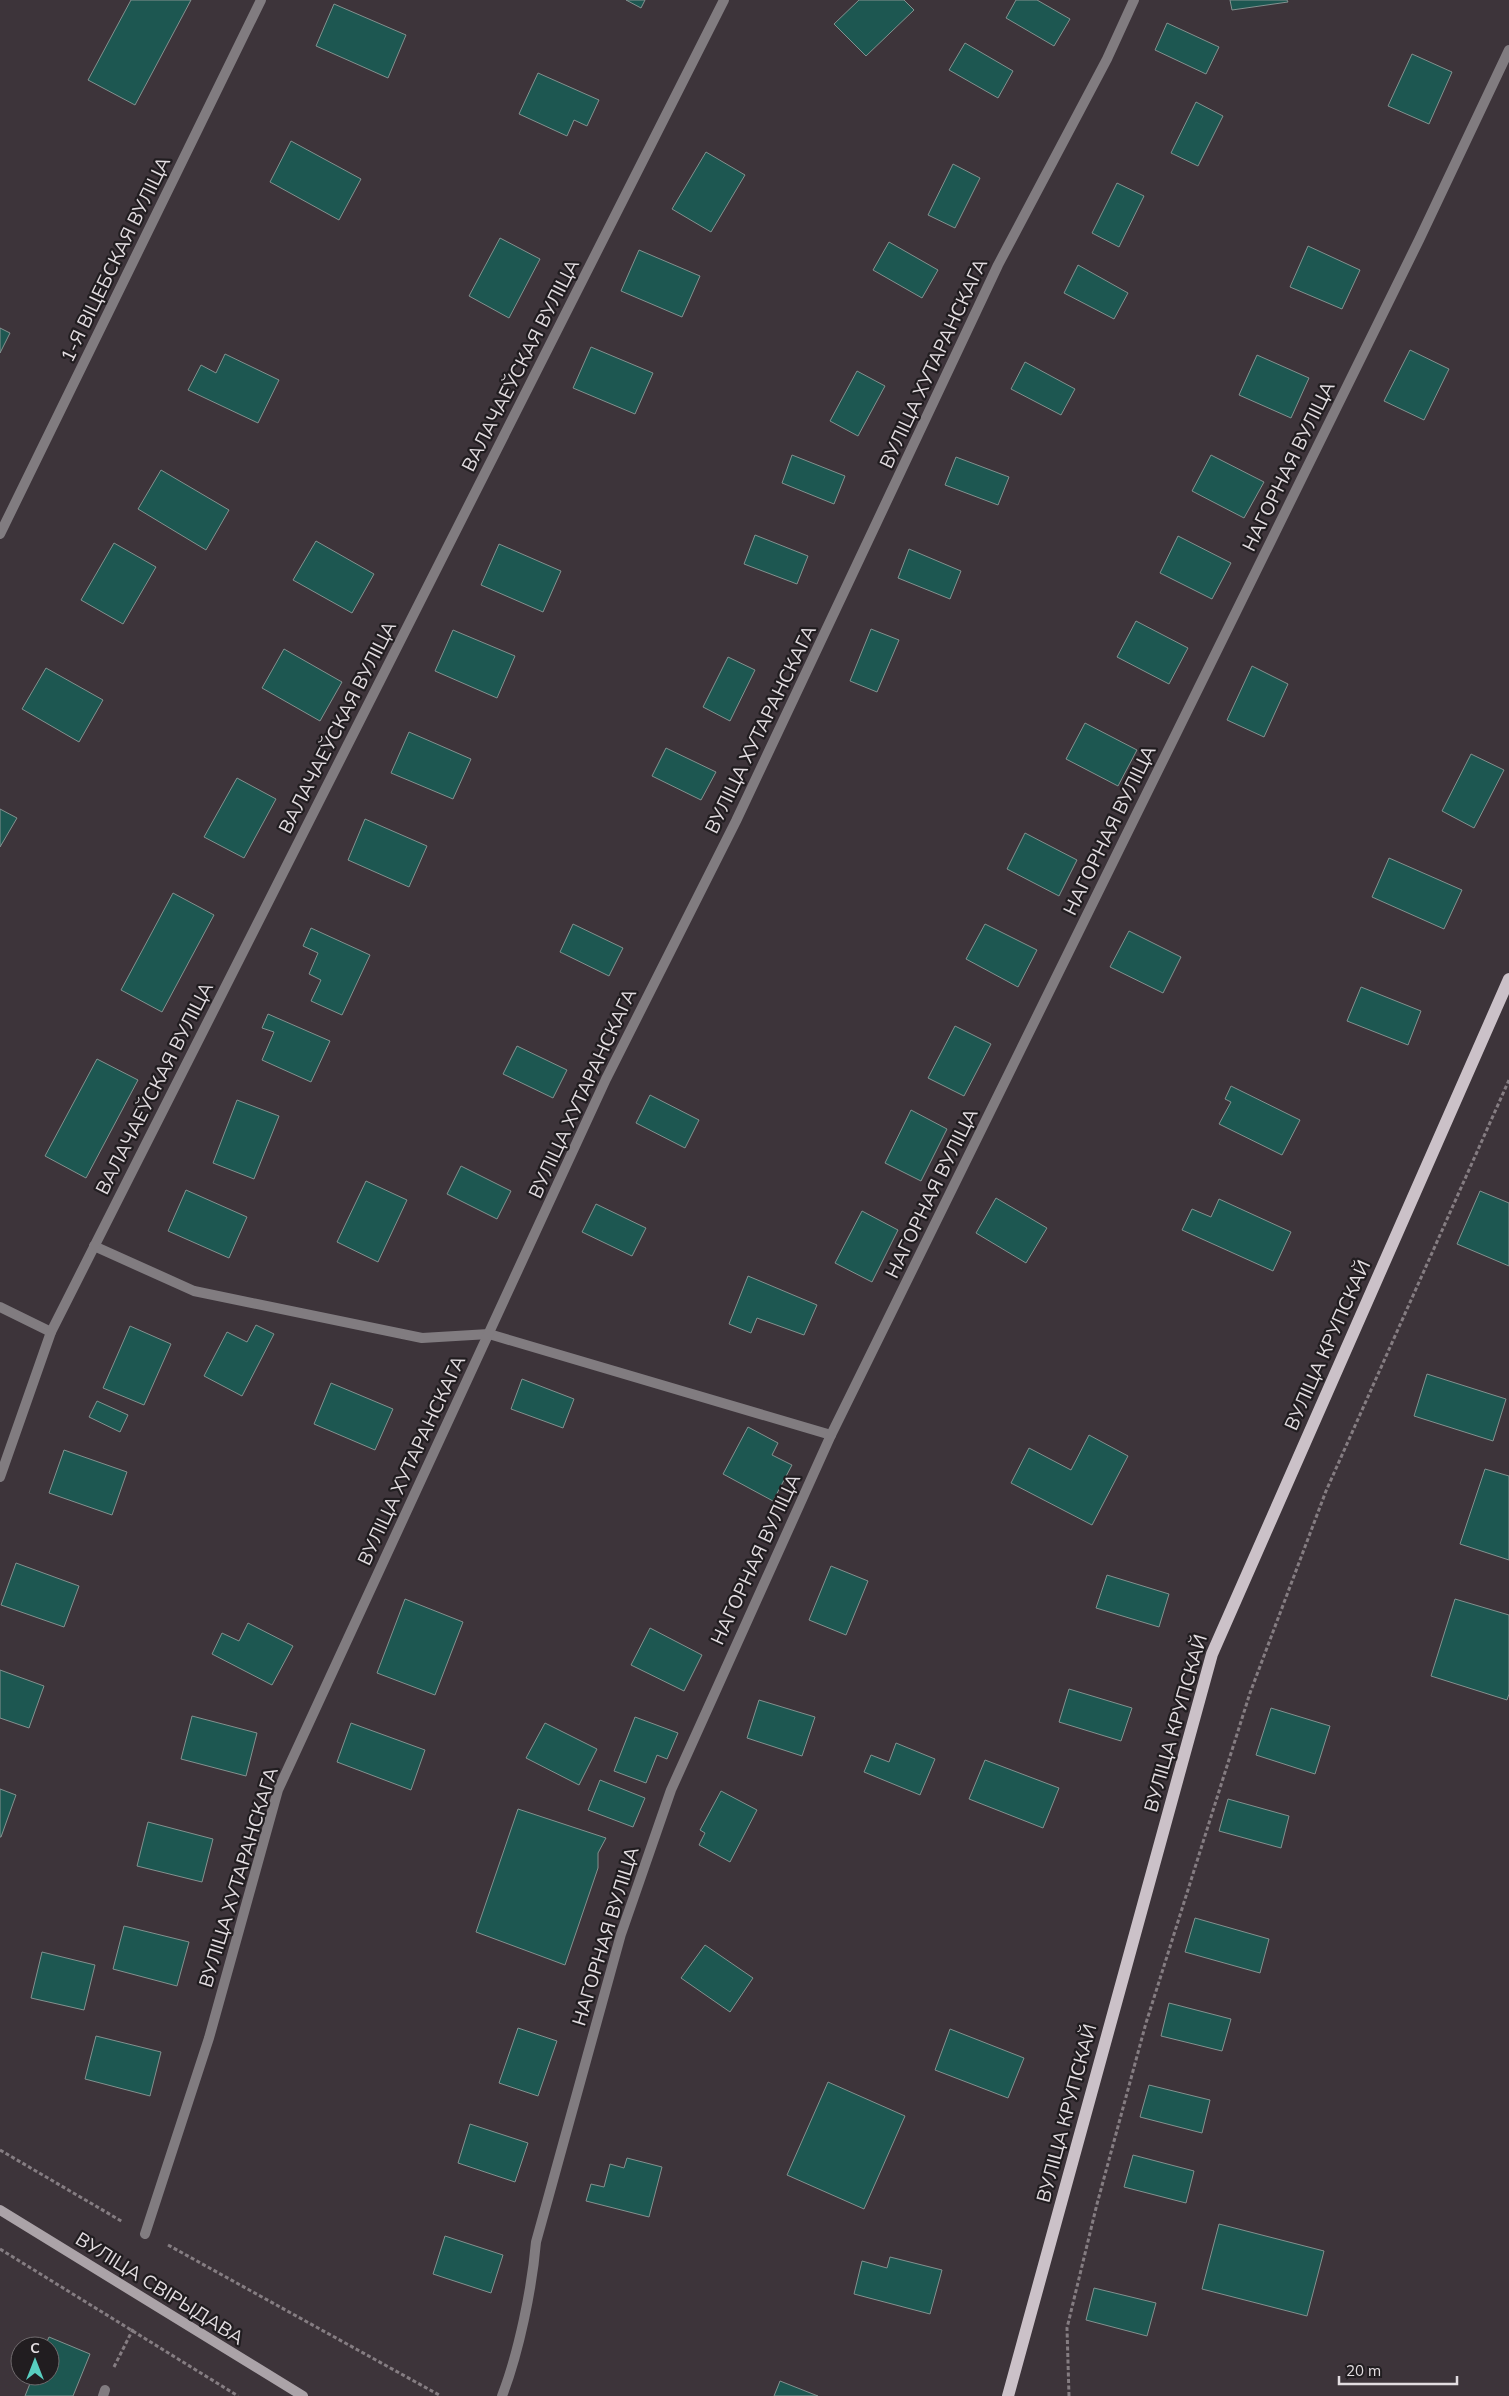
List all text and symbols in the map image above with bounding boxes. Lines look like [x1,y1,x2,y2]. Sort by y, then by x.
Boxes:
street label: 1-Я ВІЦЕБСКАЯ ВУЛІЦА [55,152,175,366]
street label: ВУЛІЦА ХУТАРАНСКАГА [874,254,992,472]
street label: ВАЛАЧАЕЎСКАЯ ВУЛІЦА [456,255,584,475]
street label: НАГОРНАЯ ВУЛІЦА [1236,377,1340,555]
street label: ВАЛАЧАЕЎСКАЯ ВУЛІЦА [273,617,401,837]
street label: ВУЛІЦА ХУТАРАНСКАГА [699,621,821,837]
street label: НАГОРНАЯ ВУЛІЦА [1057,741,1161,919]
street label: ВАЛАЧАЕЎСКАЯ ВУЛІЦА [90,978,218,1198]
street label: ВУЛІЦА ХУТАРАНСКАГА [523,984,641,1202]
street label: НАГОРНАЯ ВУЛІЦА [879,1104,983,1282]
street label: ВУЛІЦА КРУПСКАЙ [1279,1256,1375,1434]
street label: ВУЛІЦА ХУТАРАНСКАГА [352,1351,470,1569]
street label: НАГОРНАЯ ВУЛІЦА [705,1470,805,1648]
street label: ВУЛІЦА КРУПСКАЙ [1138,1631,1212,1815]
street label: ВУЛІЦА ХУТАРАНСКАГА [193,1764,283,1990]
street label: НАГОРНАЯ ВУЛІЦА [566,1843,644,2028]
street label: ВУЛІЦА КРУПСКАЙ [1031,2021,1101,2205]
street label: ВУЛІЦА СВІРЫДАВА [71,2226,249,2350]
north arrow [10,2336,60,2386]
text: С [30,2339,40,2357]
scale bar [1339,2354,1456,2386]
text: 20 m [1346,2361,1381,2380]

